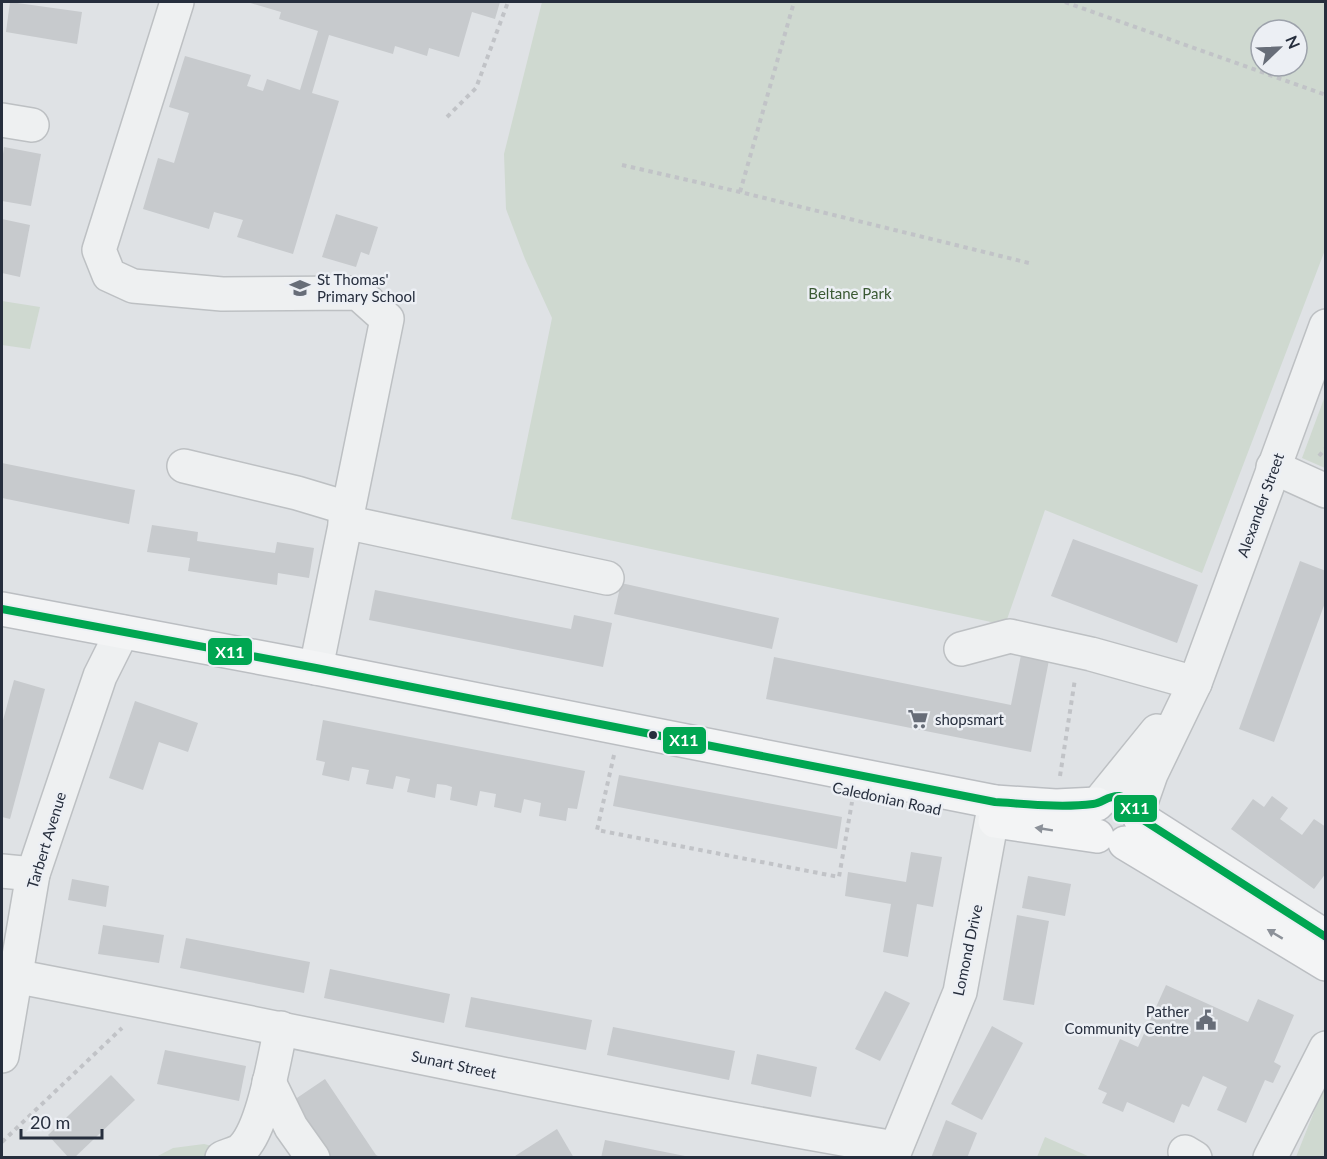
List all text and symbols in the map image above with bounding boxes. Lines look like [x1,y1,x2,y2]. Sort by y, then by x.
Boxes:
north arrow [1249,18,1309,78]
text: N [1282,33,1304,51]
place label: St Thomas' Primary School [317,270,416,305]
school or university icon: St Thomas' Primary School [288,276,312,300]
park label: Beltane Park [808,284,892,302]
street label: Alexander Street [1233,450,1287,560]
line badge: X11 [207,637,253,666]
text: X11 [215,642,245,661]
supermarket icon: shopsmart [906,707,930,731]
place label: shopsmart [935,710,1005,728]
line badge: X11 [662,726,707,755]
unlabelled marker [647,729,659,741]
text: X11 [669,730,699,749]
street label: Caledonian Road [831,778,943,818]
street label: Tarbert Avenue [23,789,69,891]
line badge: X11 [1113,794,1158,823]
text: X11 [1120,798,1150,817]
one-way arrow [1034,824,1053,833]
street label: Lomond Drive [949,903,985,997]
one-way arrow [1266,929,1283,939]
place label: Pather Community Centre [1065,1002,1190,1037]
public building icon: Pather Community Centre [1194,1008,1218,1032]
street label: Sunart Street [410,1046,499,1082]
scale bar [21,1102,102,1140]
text: 20 m [30,1111,70,1133]

